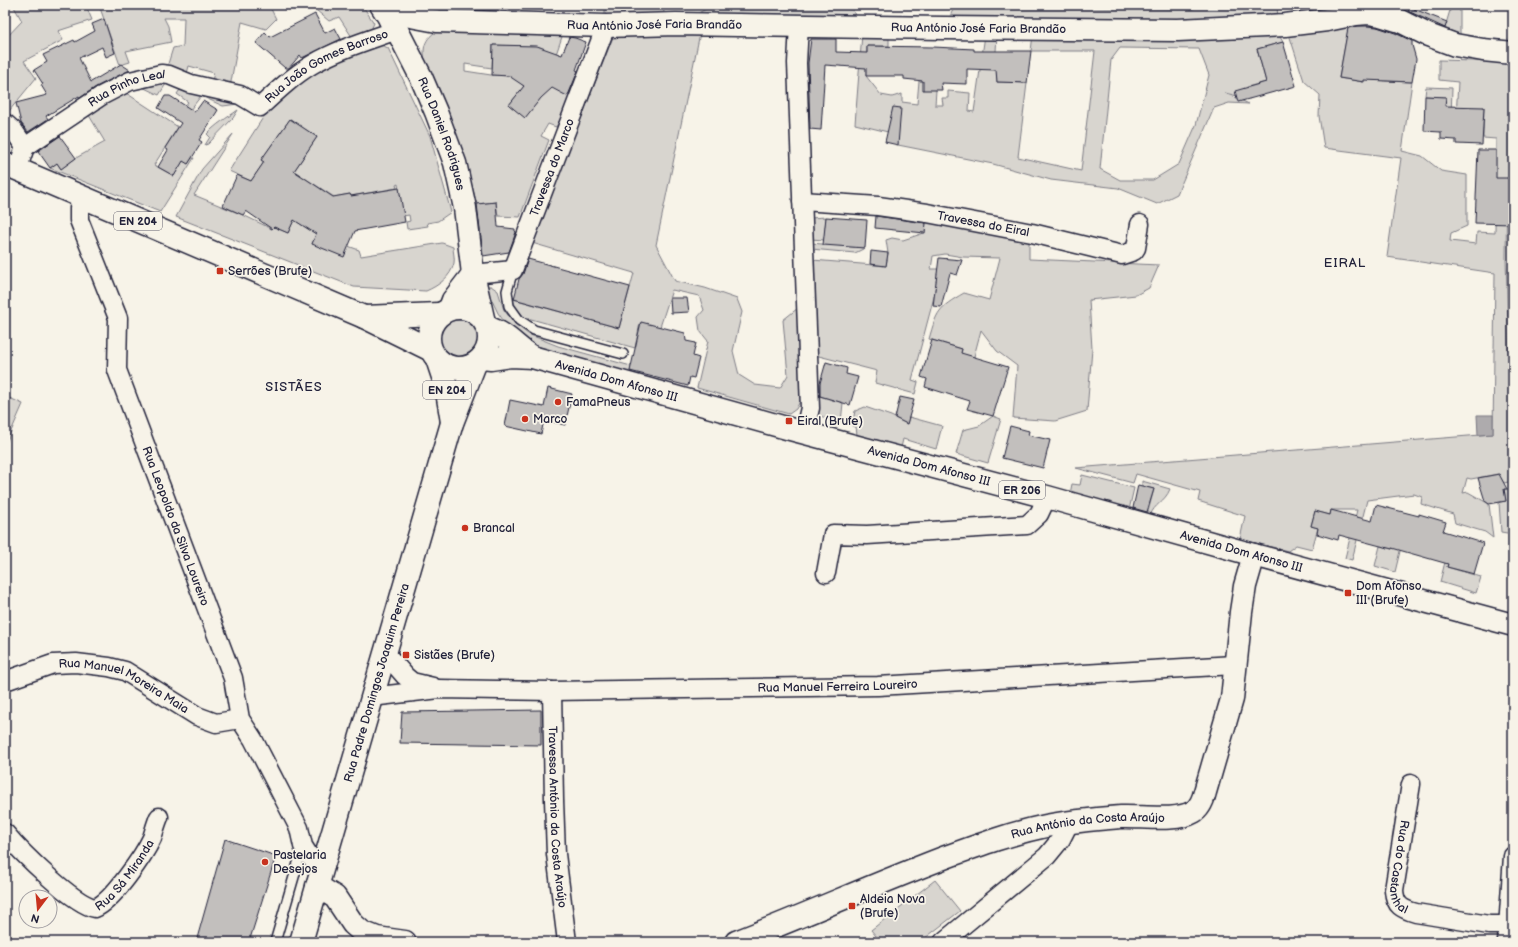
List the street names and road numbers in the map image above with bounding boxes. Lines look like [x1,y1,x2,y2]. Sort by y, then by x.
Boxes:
street label: Rua António José Faria Brandão [567,17,742,34]
street label: Rua António José Faria Brandão [891,20,1066,37]
street label: Rua João Gomes Barroso [262,27,390,107]
street label: Rua Pinho Leal [85,67,166,110]
street label: Rua Daniel Rodrigues [414,75,468,192]
street label: Travessa do Marco [527,116,578,219]
street label: Travessa do Eiral [936,208,1031,240]
road number: EN 204 [114,212,162,230]
street label: Avenida Dom Afonso III [553,357,679,405]
road number: EN 204 [423,381,471,399]
street label: Avenida Dom Afonso III [866,443,992,490]
street label: Rua Leopoldo da Silva Loureiro [138,444,212,608]
road number: ER 206 [999,481,1045,499]
street label: Avenida Dom Afonso III [1178,528,1305,576]
street label: Rua Padre Domingos Joaquim Pereira [341,582,413,784]
street label: Rua Manuel Moreira Maia [58,656,191,717]
street label: Rua Manuel Ferreira Loureiro [757,677,918,696]
street label: Travessa António da Costa Araújo [545,726,570,909]
street label: Rua António da Costa Araújo [1009,810,1165,843]
street label: Rua do Castanhal [1386,819,1412,918]
street label: Rua Sá Miranda [92,837,158,914]

